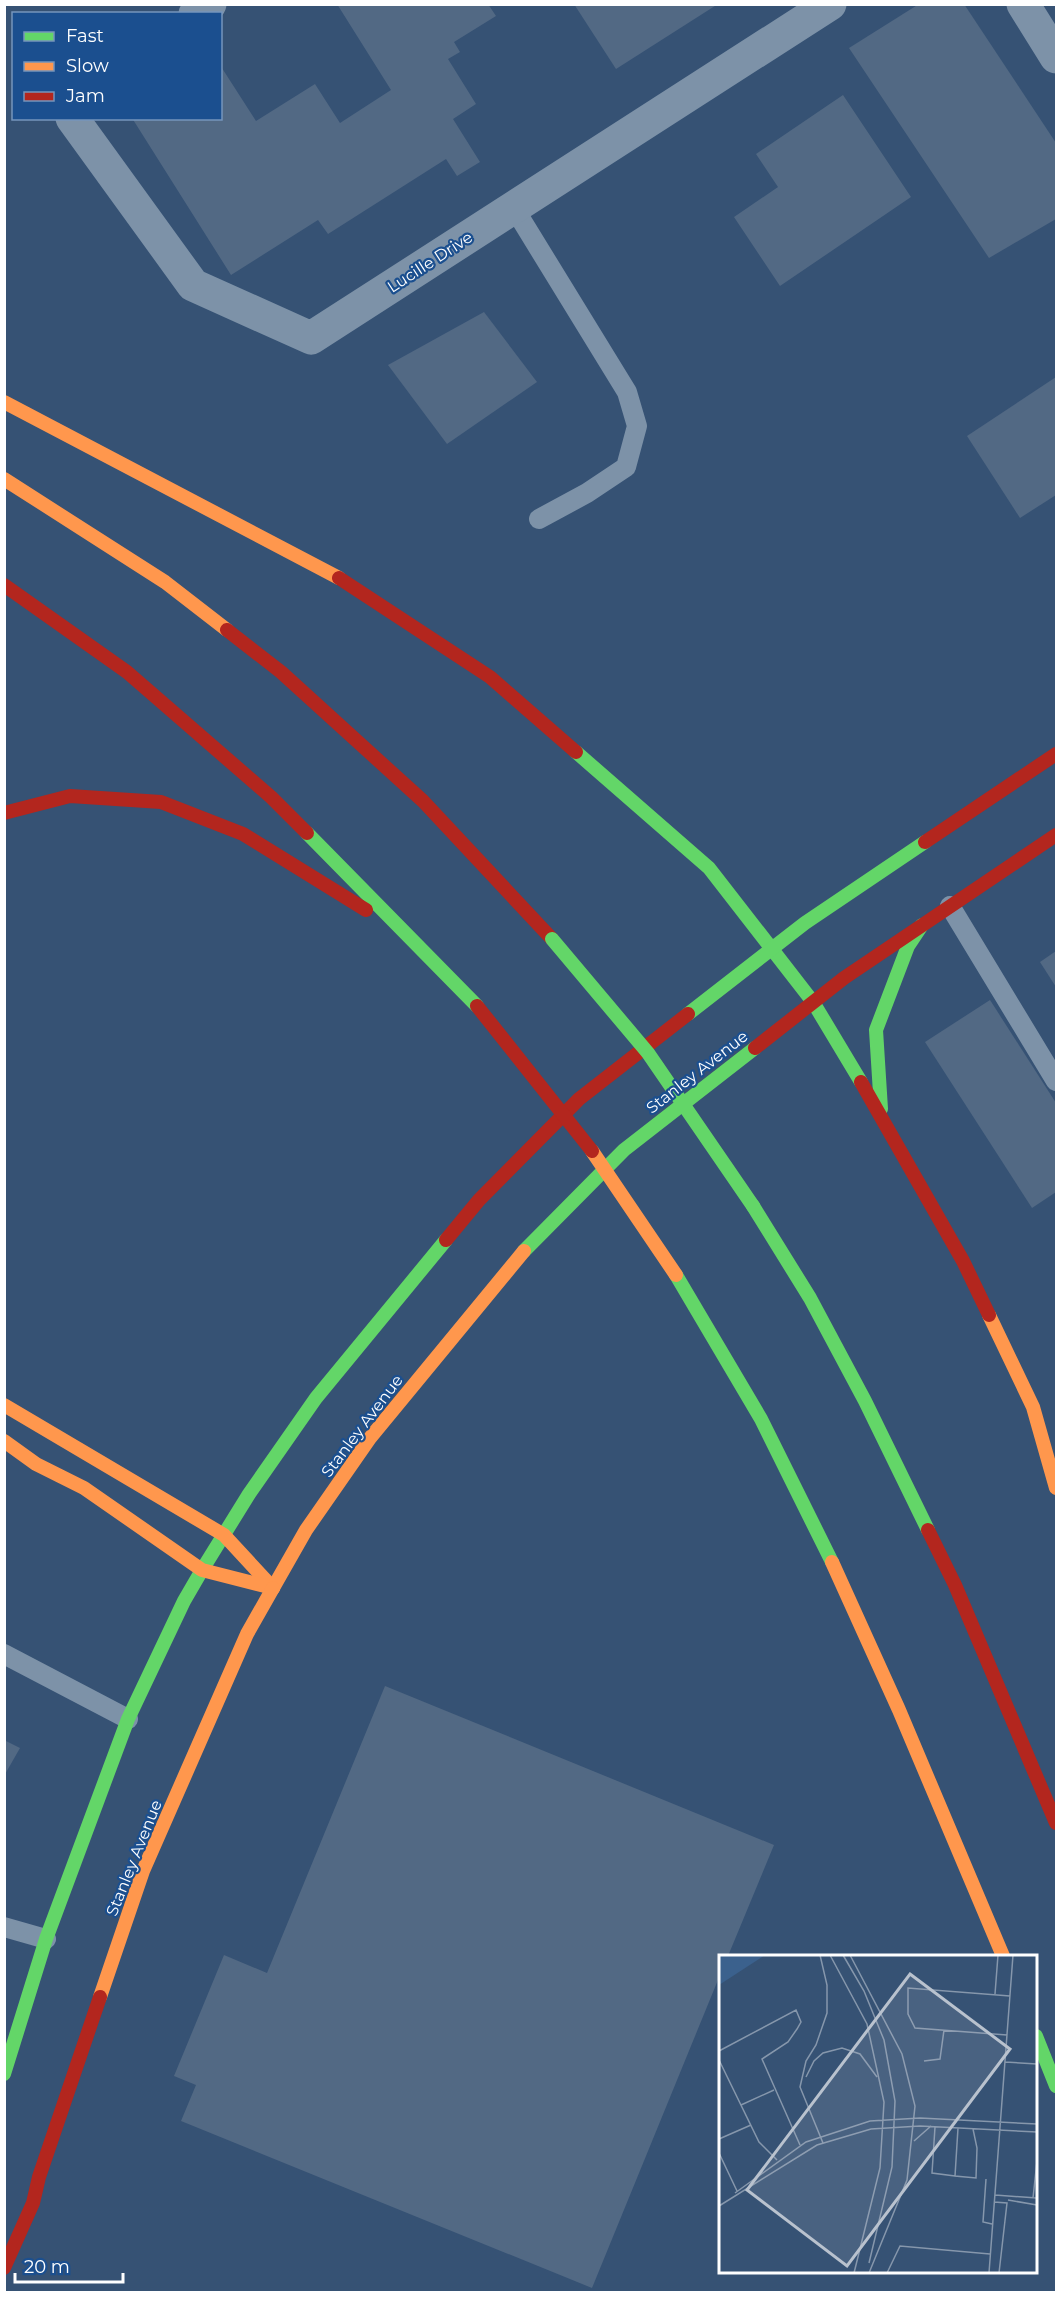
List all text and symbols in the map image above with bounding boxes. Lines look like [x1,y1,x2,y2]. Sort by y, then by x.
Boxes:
legend [12,12,222,120]
text: Fast [66,25,104,47]
text: Slow [66,55,109,77]
text: Jam [65,85,105,107]
street label: Lucille Drive [384,227,476,297]
street label: Stanley Avenue [643,1027,751,1117]
street label: Stanley Avenue [317,1371,407,1481]
street label: Stanley Avenue [102,1797,166,1919]
inset map [719,1955,1037,2273]
scale bar [15,2246,123,2284]
text: 20 m [24,2256,70,2278]

